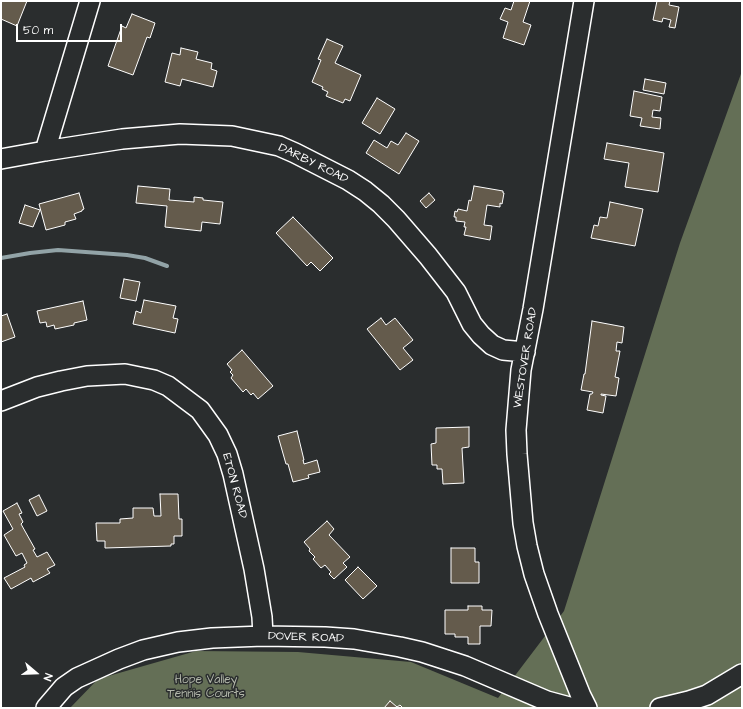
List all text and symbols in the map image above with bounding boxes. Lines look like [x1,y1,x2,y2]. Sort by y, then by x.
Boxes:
scale bar [18,16,124,42]
text: 50 m [23,22,53,39]
street label: DARBY ROAD [276,141,350,187]
street label: WESTOVER ROAD [511,307,541,409]
street label: ETON ROAD [218,452,250,520]
street label: DOVER ROAD [268,629,344,647]
north arrow [16,653,56,693]
text: N [40,671,56,683]
park label: Hope Valley Tennis Courts [167,673,245,701]

